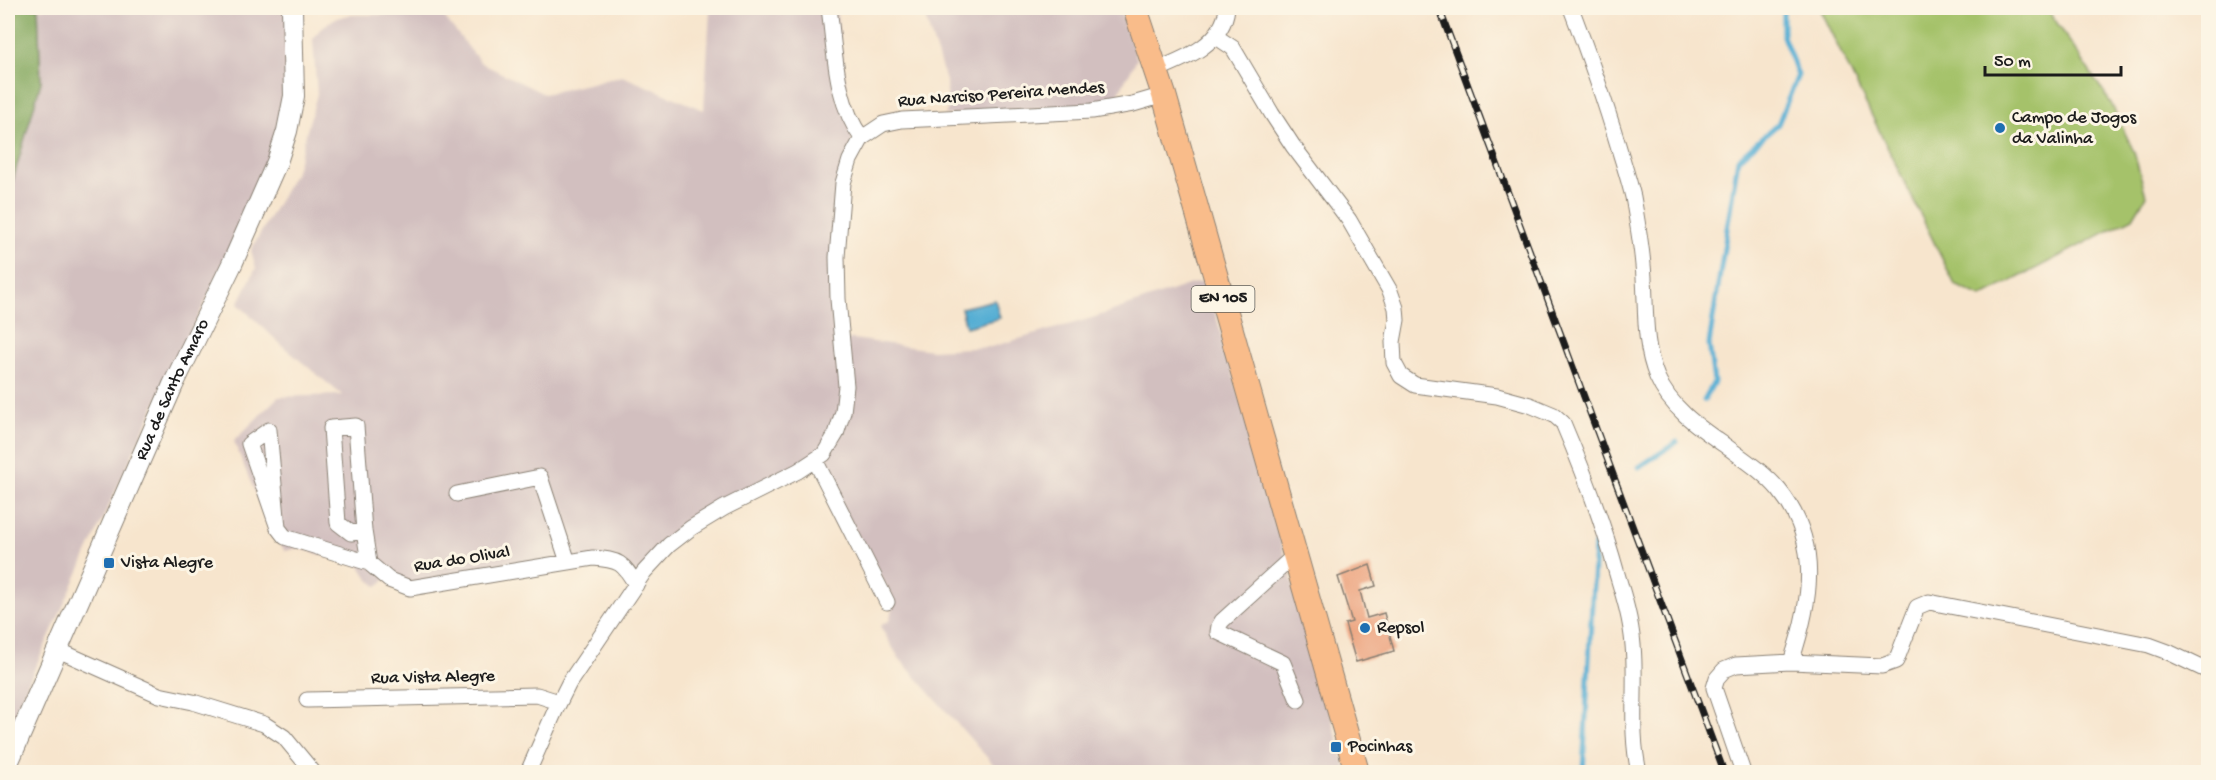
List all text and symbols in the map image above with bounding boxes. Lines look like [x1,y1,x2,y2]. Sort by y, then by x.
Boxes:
scale bar [1985,39,2122,77]
text: 50 m [1994,52,2031,73]
street label: Rua Narciso Pereira Mendes [897,77,1106,113]
place label: Campo de Jogos da Valinha [2012,108,2138,150]
marker: Campo de Jogos da Valinha [1993,121,2007,135]
road number: EN 105 [1192,286,1254,312]
street label: Rua de Santo Amaro [131,316,214,464]
street label: Rua do Olival [413,542,512,578]
place label: Vista Alegre [120,553,214,574]
marker: Vista Alegre [102,556,116,570]
place label: Repsol [1377,618,1425,639]
marker: Repsol [1358,621,1372,635]
street label: Rua Vista Alegre [371,666,496,690]
place label: Pocinhas [1347,737,1414,758]
marker: Pocinhas [1329,740,1343,754]

